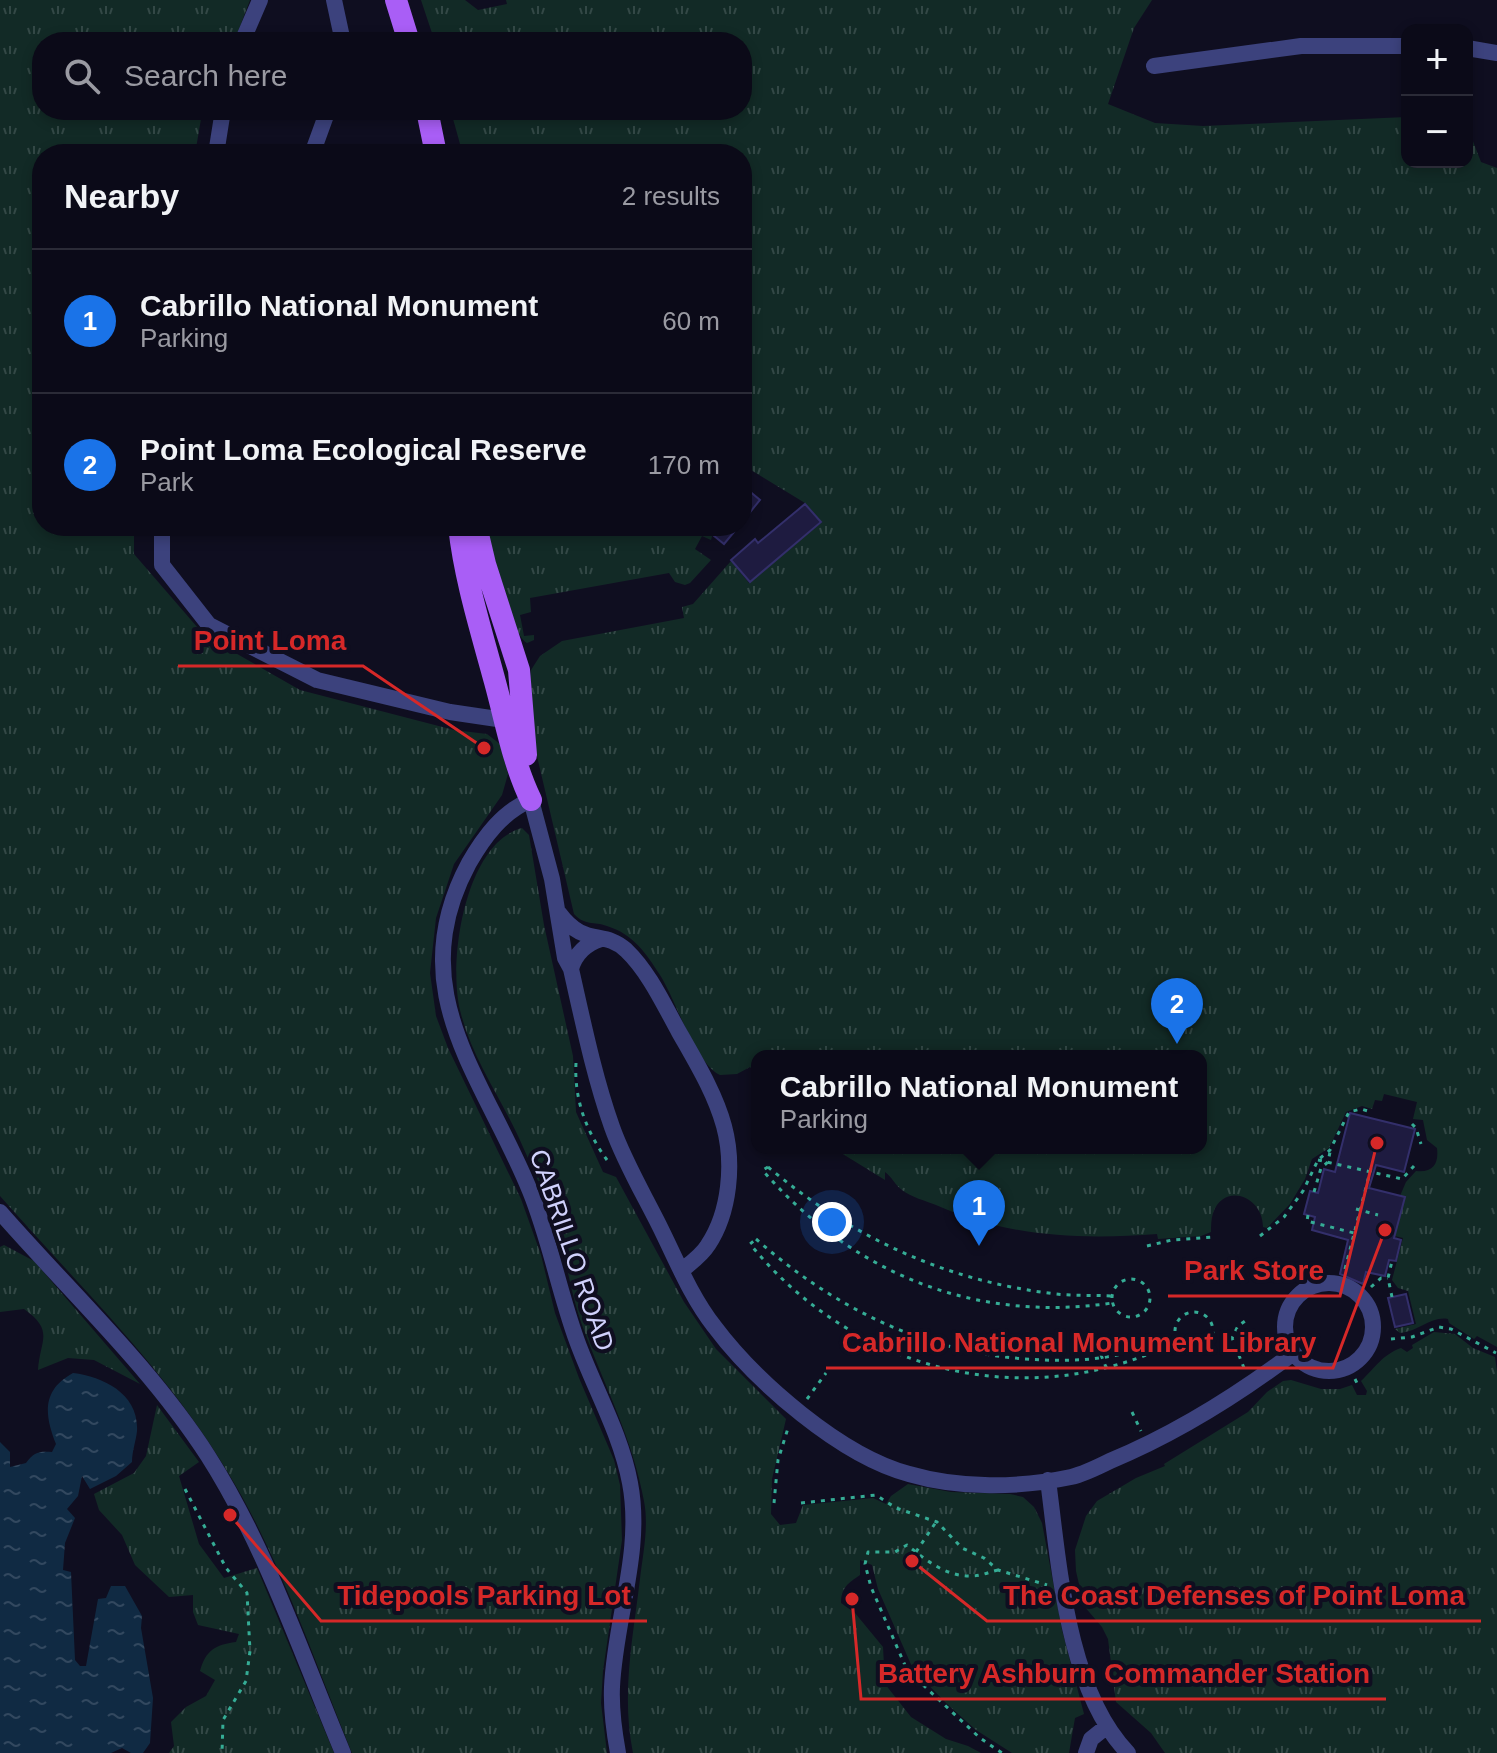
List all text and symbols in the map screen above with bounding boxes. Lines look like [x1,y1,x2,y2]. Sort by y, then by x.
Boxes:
map controls [1401,24,1473,168]
button: + [1401,24,1473,96]
search box [32,32,752,120]
icon: search [60,54,104,98]
text: Search here [124,59,287,92]
button: − [1401,96,1473,168]
text: Nearby [64,177,179,215]
text: 2 results [622,181,720,211]
text: Cabrillo National Monument [140,289,538,322]
text: 1 [83,306,97,336]
text: 60 m [662,306,720,336]
text: Parking [140,323,228,353]
text: Point Loma Ecological Reserve [140,433,587,466]
text: 2 [83,450,97,480]
text: 170 m [648,450,720,480]
text: Park [140,467,193,497]
callout: Point Loma [178,614,363,666]
text: Point Loma [194,625,347,656]
pin: 2 [1151,978,1203,1044]
popup [751,1050,1207,1154]
text: Cabrillo National Monument [780,1070,1178,1103]
text: Parking [780,1104,868,1134]
street label: CABRILLO ROAD [523,1145,621,1355]
pin: 1 [953,1180,1005,1246]
your location [812,1202,852,1242]
callout: Park Store [1168,1244,1340,1296]
text: Park Store [1184,1255,1324,1286]
callout: Cabrillo National Monument Library [826,1316,1333,1368]
text: Cabrillo National Monument Library [842,1327,1317,1358]
callout: Tidepools Parking Lot [321,1569,647,1621]
callout: The Coast Defenses of Point Loma [987,1569,1481,1621]
text: Tidepools Parking Lot [337,1580,631,1611]
text: The Coast Defenses of Point Loma [1003,1580,1465,1611]
callout: Battery Ashburn Commander Station [861,1647,1386,1699]
text: Battery Ashburn Commander Station [878,1658,1370,1689]

